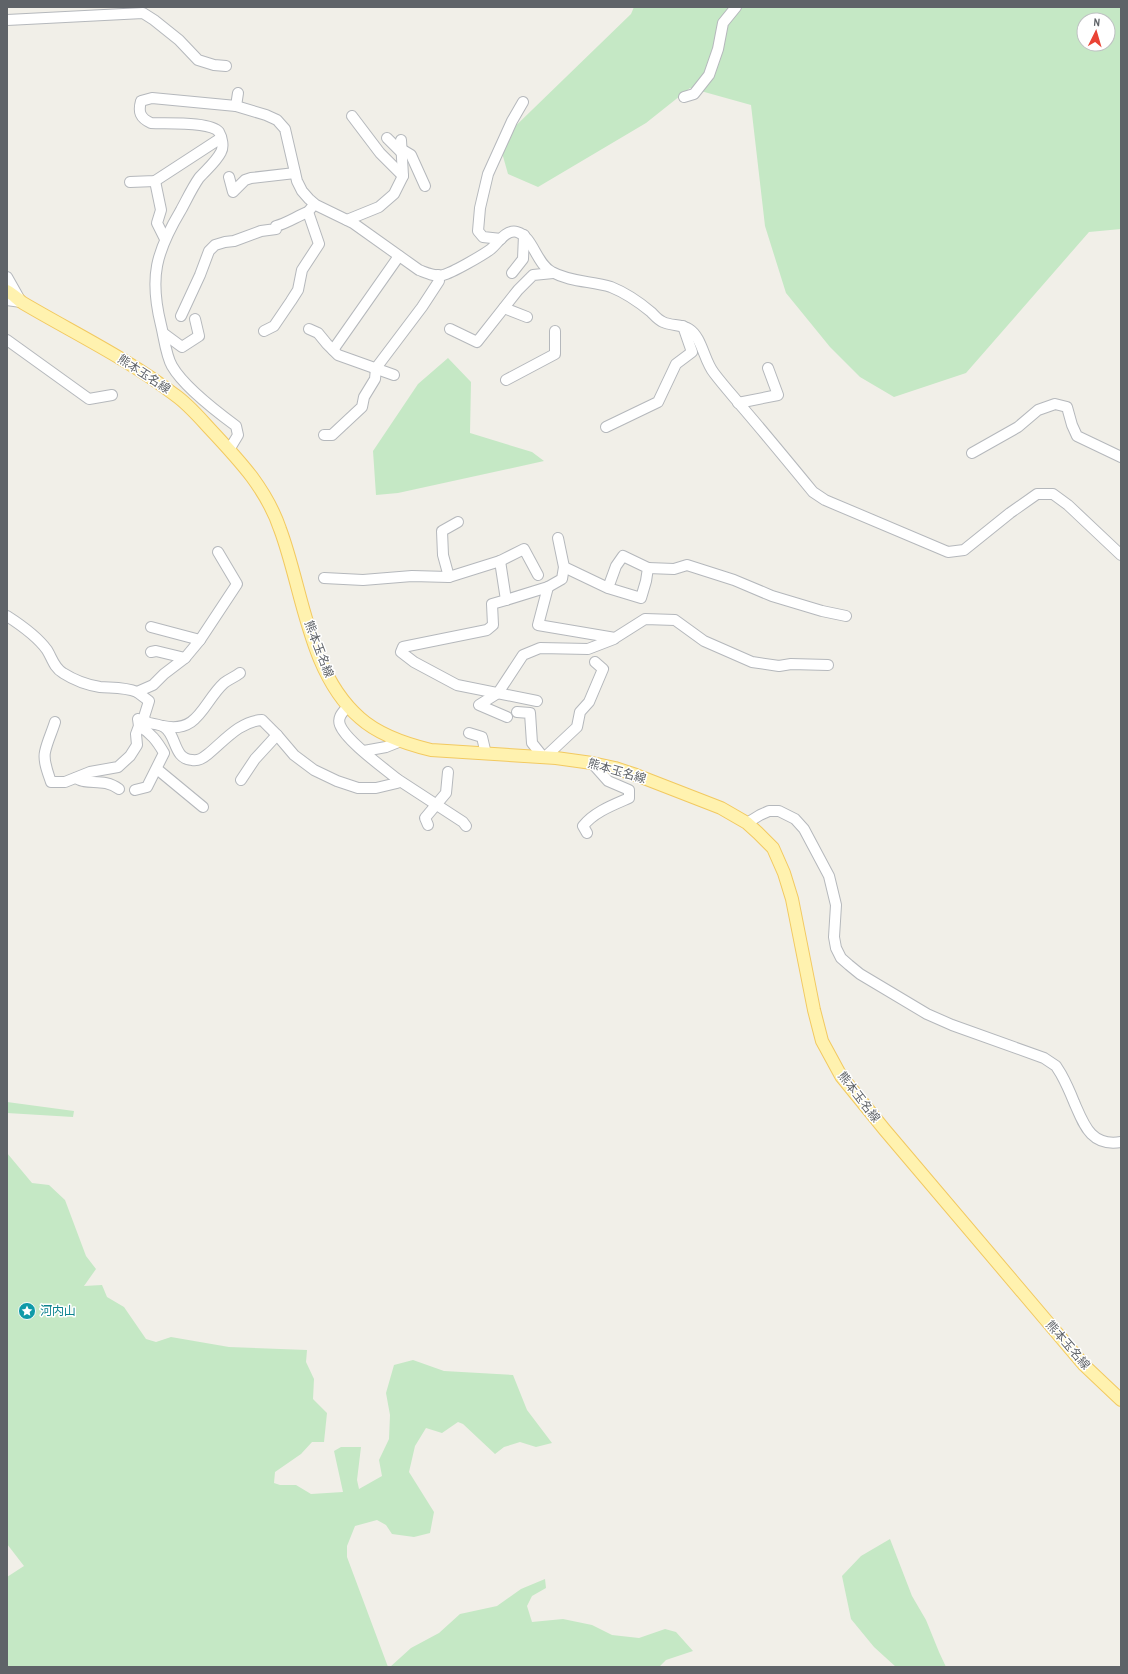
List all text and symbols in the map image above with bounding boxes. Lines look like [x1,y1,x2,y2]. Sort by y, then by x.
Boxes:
north arrow [1076,12,1116,52]
text: N [1093,15,1101,29]
street label: 熊本玉名線 [114,351,174,397]
street label: 熊本玉名線 [301,618,337,680]
street label: 熊本玉名線 [586,755,648,787]
street label: 熊本玉名線 [834,1068,884,1126]
place icon: 河内山 [17,1301,37,1321]
place label: 河内山 [40,1303,76,1319]
street label: 熊本玉名線 [1042,1317,1094,1373]

